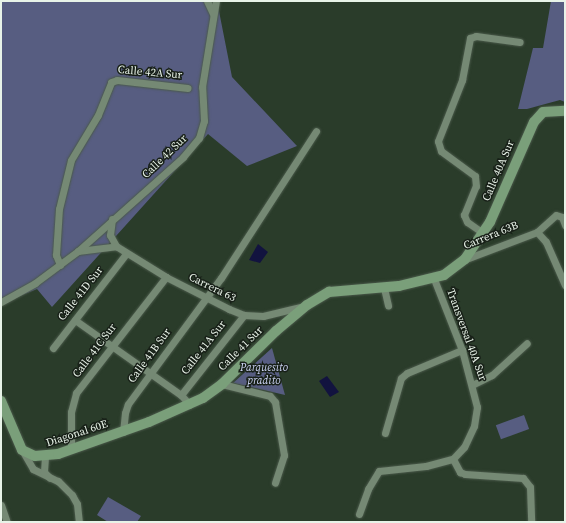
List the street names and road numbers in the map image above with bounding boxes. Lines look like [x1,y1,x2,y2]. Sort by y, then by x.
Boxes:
street label: Calle 42A Sur [117,64,183,82]
street label: Calle 42 Sur [140,132,190,182]
street label: Calle 40A Sur [480,139,518,203]
street label: Carrera 63B [462,219,520,253]
street label: Calle 41D Sur [56,264,106,324]
street label: Carrera 63 [186,271,238,305]
street label: Transversal 40A Sur [443,287,489,383]
street label: Calle 41A Sur [179,318,229,378]
street label: Calle 41C Sur [70,321,120,381]
street label: Calle 41 Sur [216,324,266,374]
street label: Calle 41B Sur [126,326,174,386]
street label: Diagonal 60E [45,418,109,450]

